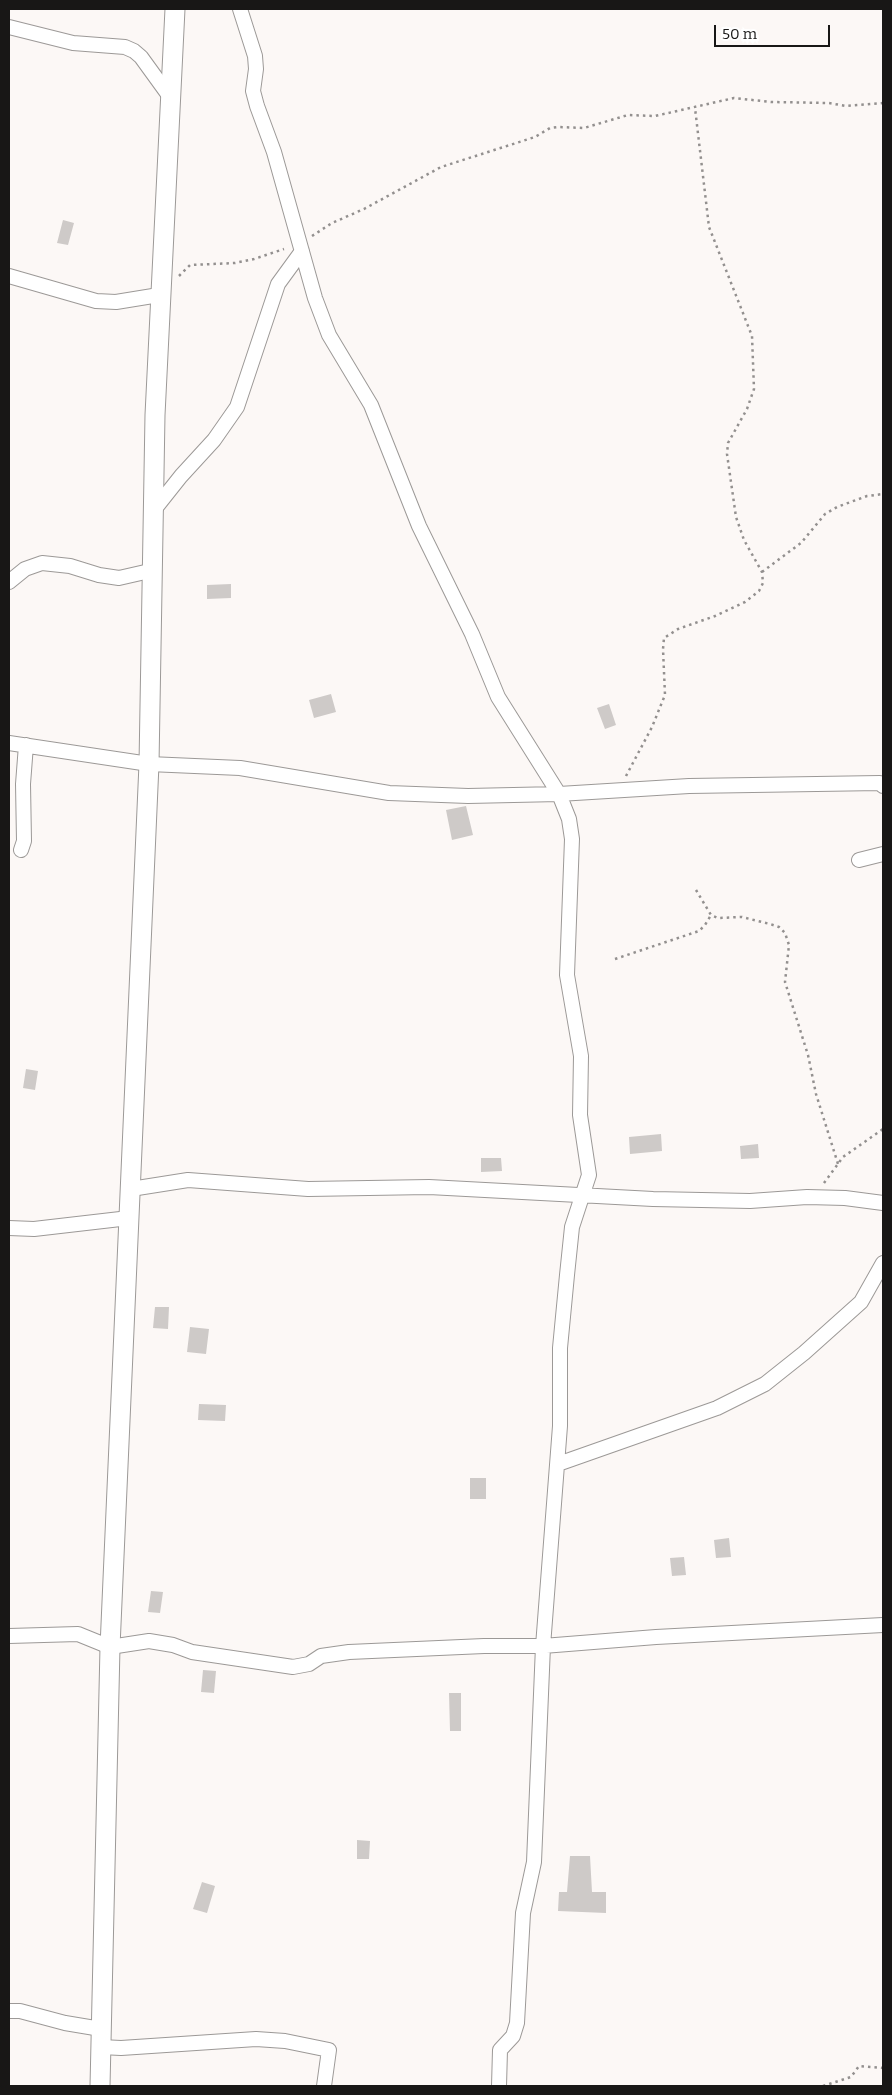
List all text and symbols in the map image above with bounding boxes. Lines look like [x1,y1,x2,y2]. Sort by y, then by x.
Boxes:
scale bar [717,15,833,47]
text: 50 m [722,25,757,43]

